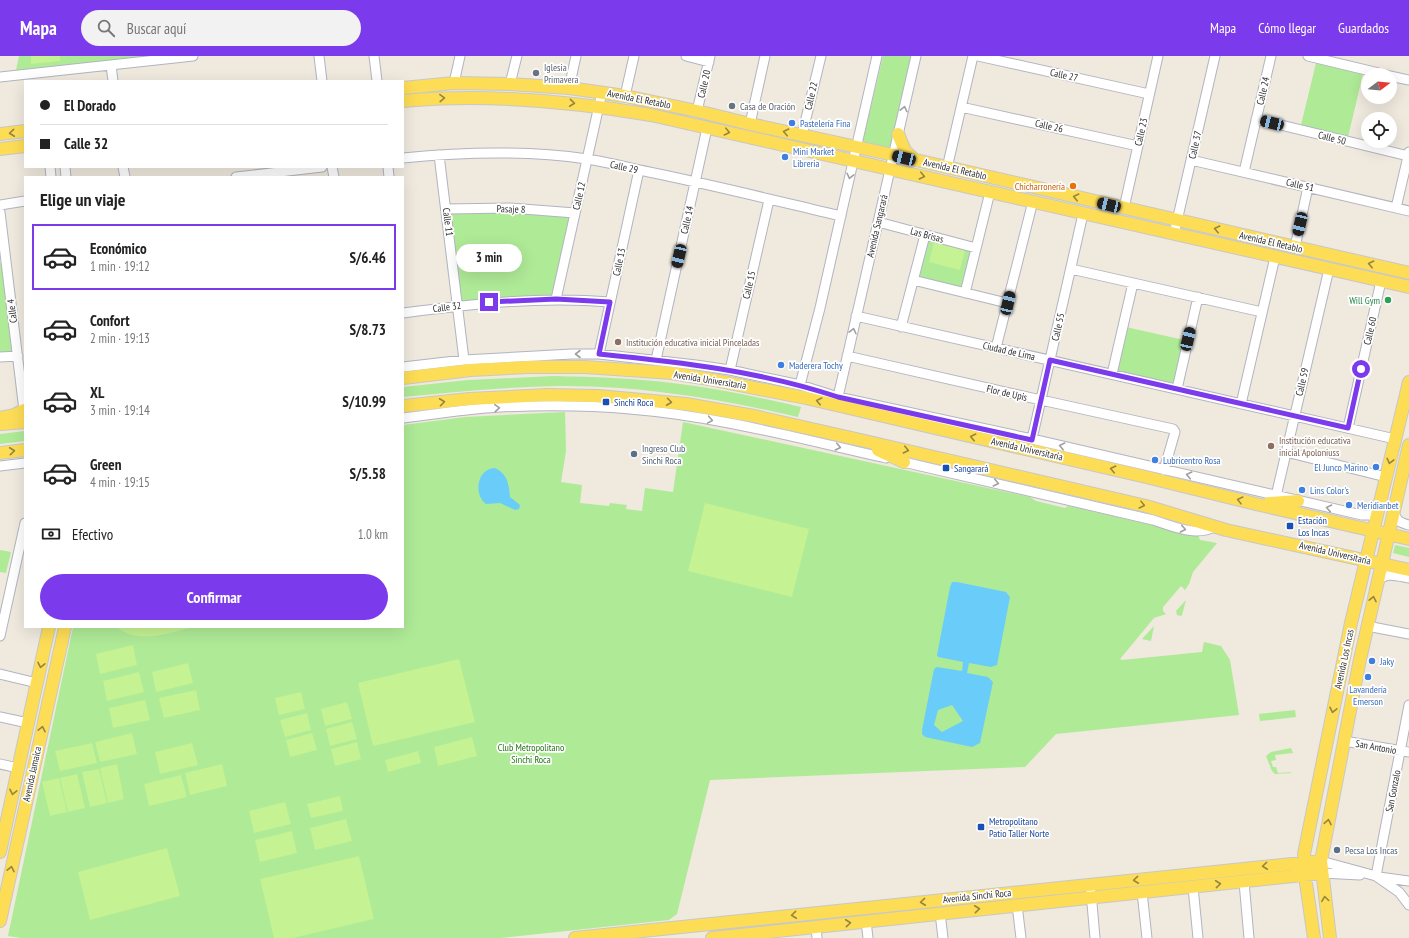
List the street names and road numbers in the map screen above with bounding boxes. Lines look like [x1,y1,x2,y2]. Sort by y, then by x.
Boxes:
street label: Calle 27 [1049,66,1079,84]
street label: Calle 20 [694,68,714,99]
street label: Calle 24 [1253,75,1273,106]
street label: Calle 22 [801,81,821,111]
street label: Avenida El Retablo [606,86,672,112]
street label: Calle 26 [1034,116,1065,136]
street label: Calle 23 [1131,117,1151,147]
street label: Calle 50 [1317,128,1348,148]
street label: Calle 37 [1185,130,1205,160]
street label: Avenida El Retablo [922,155,988,183]
street label: Calle 29 [609,158,639,176]
street label: Calle 51 [1285,175,1315,195]
street label: Calle 12 [569,181,589,211]
street label: Avenida Sangarará [863,193,891,259]
street label: Pasaje 8 [497,202,525,216]
street label: Calle 14 [677,204,697,235]
street label: Calle 11 [440,207,456,237]
street label: Las Brisas [909,224,946,246]
street label: Avenida El Retablo [1238,228,1304,256]
street label: Calle 13 [610,247,628,277]
street label: Calle 15 [739,270,759,300]
street label: Calle 4 [4,298,20,324]
street label: Calle 32 [432,299,462,315]
street label: Calle 55 [1048,312,1068,342]
street label: Calle 60 [1360,315,1380,346]
street label: Ciudad de Lima [982,339,1036,363]
street label: Calle 59 [1292,367,1312,397]
street label: Avenida Universitaria [673,368,747,392]
street label: Flor de Upis [985,382,1029,404]
street label: Avenida Universitaria [990,434,1064,464]
street label: Avenida Universitaria [1298,538,1372,568]
street label: Avenida Los Incas [1331,627,1357,690]
street label: San Antonio [1354,737,1398,757]
street label: Avenida Jamaica [20,745,44,803]
street label: San Gonzalo [1383,769,1403,813]
street label: Avenida Sinchi Roca [942,886,1012,906]

